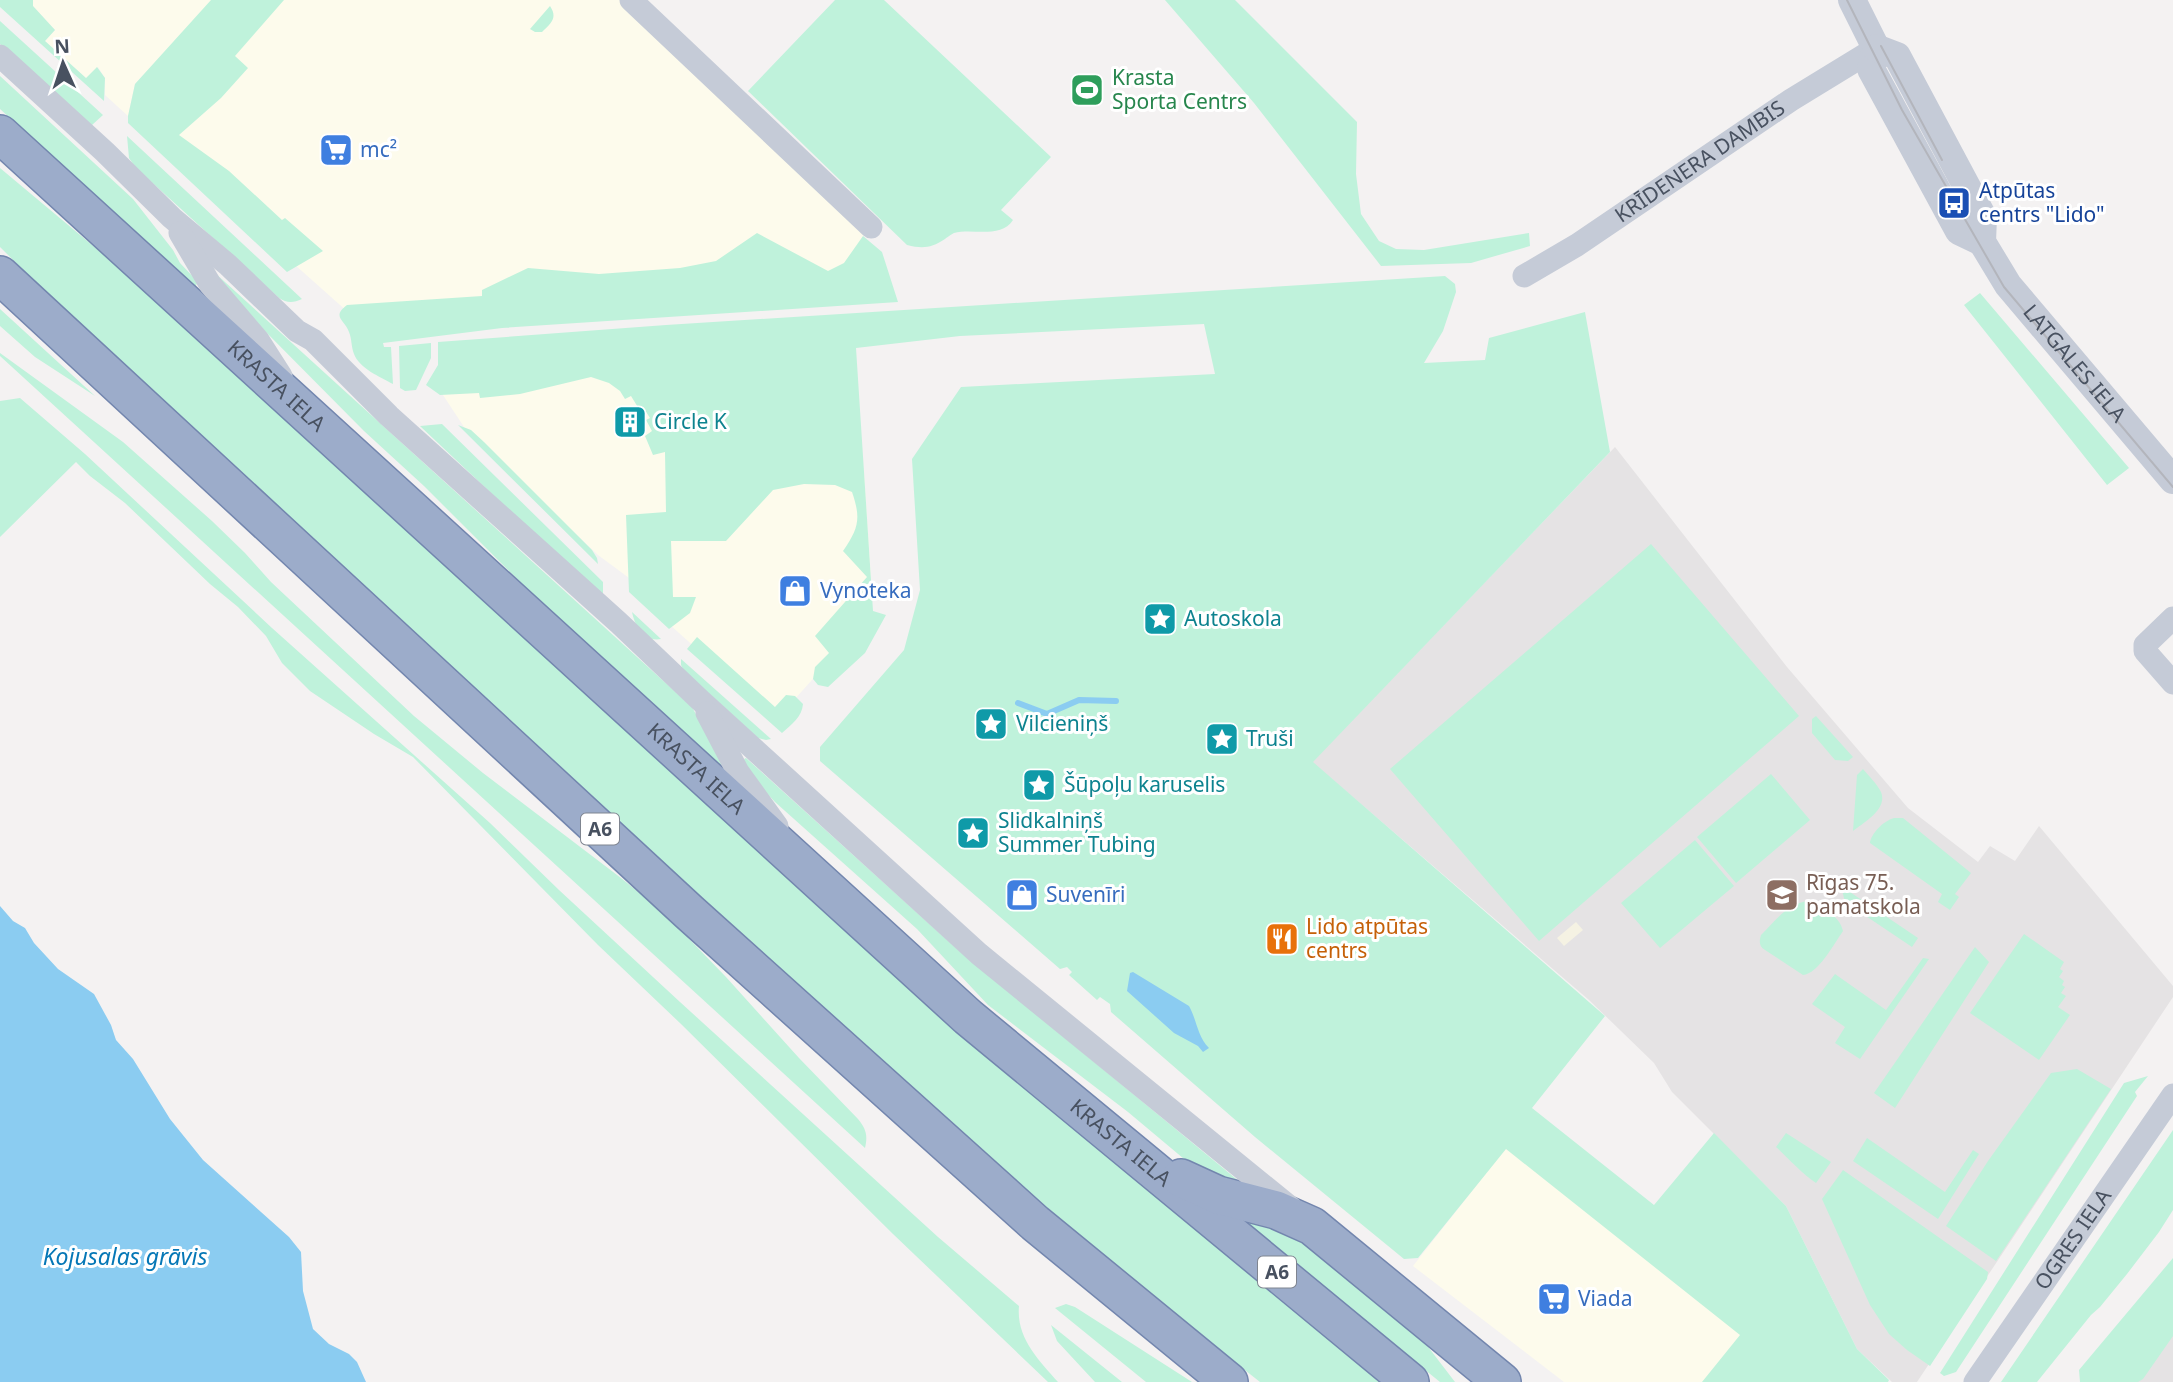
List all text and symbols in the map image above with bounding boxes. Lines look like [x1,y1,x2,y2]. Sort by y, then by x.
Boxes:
north arrow [28,28,98,98]
text: N [54,33,71,59]
place label: Krasta Sporta Centrs [1112,63,1247,115]
sports icon: Krasta Sporta Centrs [1068,71,1106,109]
street label: KRĪDENERA DAMBIS [1609,93,1790,228]
supermarket icon: mc² [317,131,355,169]
place label: mc² [360,135,397,163]
place label: Atpūtas centrs "Lido" [1979,176,2105,228]
bus stop icon: Atpūtas centrs "Lido" [1935,184,1973,222]
street label: LATGALES IELA [2017,298,2133,428]
street label: KRASTA IELA [222,333,332,438]
building icon: Circle K [611,403,649,441]
place label: Circle K [654,407,727,435]
shop icon: Vynoteka [776,572,814,610]
place label: Vynoteka [820,576,911,604]
place icon: Autoskola [1141,600,1179,638]
place label: Autoskola [1184,604,1282,632]
place icon: Vilcieniņš [972,705,1010,743]
place label: Vilcieniņš [1016,709,1108,737]
street label: KRASTA IELA [642,716,752,820]
place icon: Truši [1203,720,1241,758]
place label: Truši [1246,724,1294,752]
place icon: Šūpoļu karuselis [1020,766,1058,804]
place label: Šūpoļu karuselis [1064,770,1225,798]
place label: Slidkalniņš Summer Tubing [998,806,1156,858]
road number: A6 [581,814,619,844]
place icon: Slidkalniņš Summer Tubing [954,814,992,852]
place label: Rīgas 75. pamatskola [1806,868,1921,920]
shop icon: Suvenīri [1003,876,1041,914]
school or university icon: Rīgas 75. pamatskola [1763,876,1801,914]
place label: Suvenīri [1046,880,1126,908]
place label: Lido atpūtas centrs [1306,912,1428,964]
restaurant icon: Lido atpūtas centrs [1263,920,1301,958]
street label: KRASTA IELA [1065,1092,1178,1193]
street label: OGRES IELA [2028,1183,2117,1295]
water label: Kojusalas grāvis [43,1240,207,1272]
road number: A6 [1258,1256,1296,1288]
supermarket icon: Viada [1535,1280,1573,1318]
place label: Viada [1578,1284,1633,1312]

